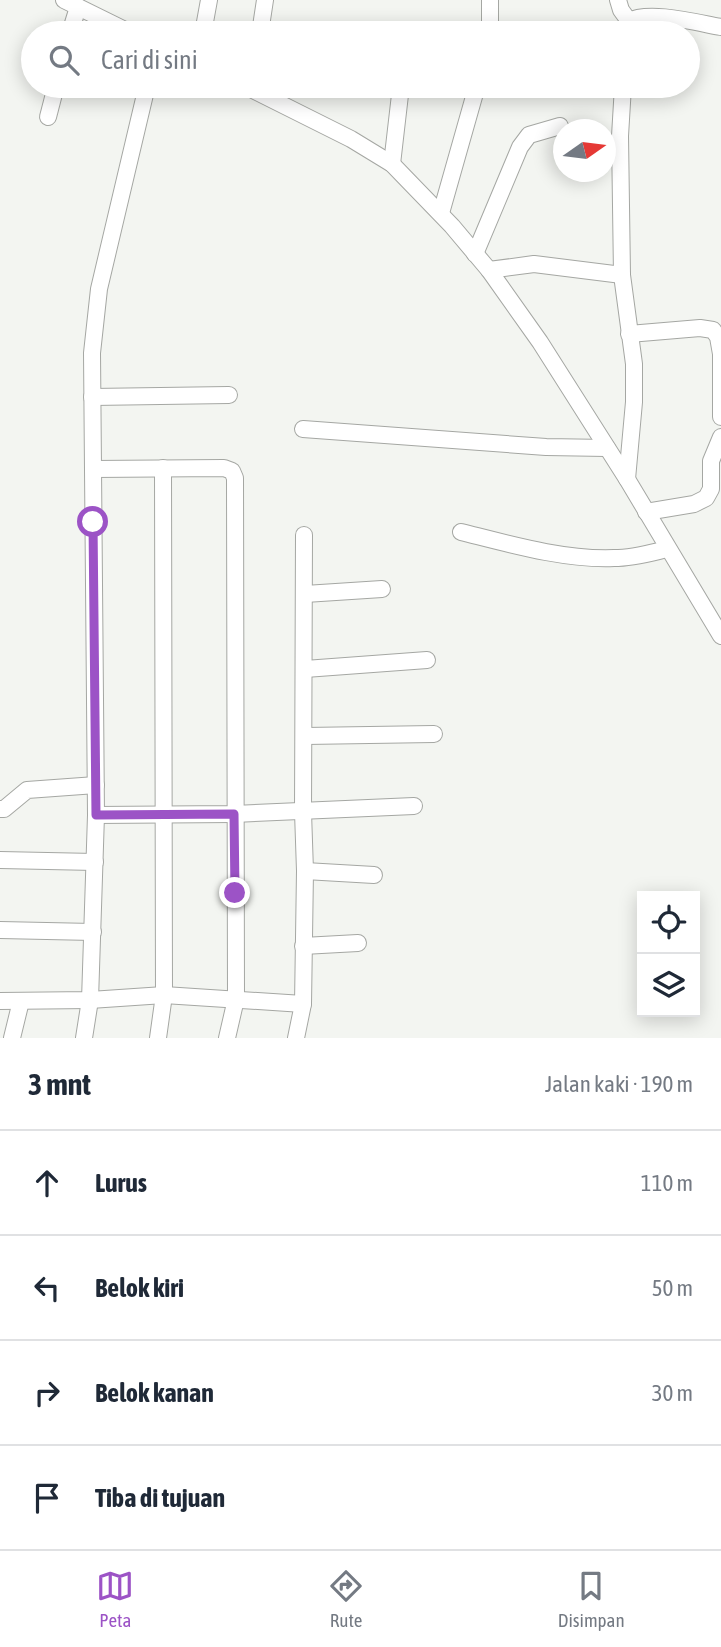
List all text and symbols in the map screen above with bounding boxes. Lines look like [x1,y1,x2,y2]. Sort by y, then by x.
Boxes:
search box [21,21,700,98]
icon: search [45,41,83,79]
text: Cari di sini [101,45,198,75]
north arrow [553,119,616,182]
route start [77,506,108,537]
route end [219,877,250,908]
map controls [637,891,700,1017]
button: locate [637,891,700,954]
button: layers [637,954,700,1017]
text: 3 mnt [28,1067,91,1101]
text: Jalan kaki · 190 m [545,1071,693,1097]
icon: ahead [28,1164,66,1202]
text: Lurus [95,1168,147,1198]
text: 110 m [641,1170,693,1196]
icon: left [28,1269,66,1307]
text: Belok kiri [95,1273,184,1303]
text: 50 m [652,1275,693,1301]
icon: right [28,1374,66,1412]
text: Belok kanan [95,1378,214,1408]
text: 30 m [652,1380,693,1406]
icon: arrive [28,1479,66,1517]
text: Tiba di tujuan [95,1483,225,1513]
tab: Peta [96,1567,134,1631]
tab: Rute [327,1567,365,1631]
tab: Disimpan [558,1567,625,1631]

